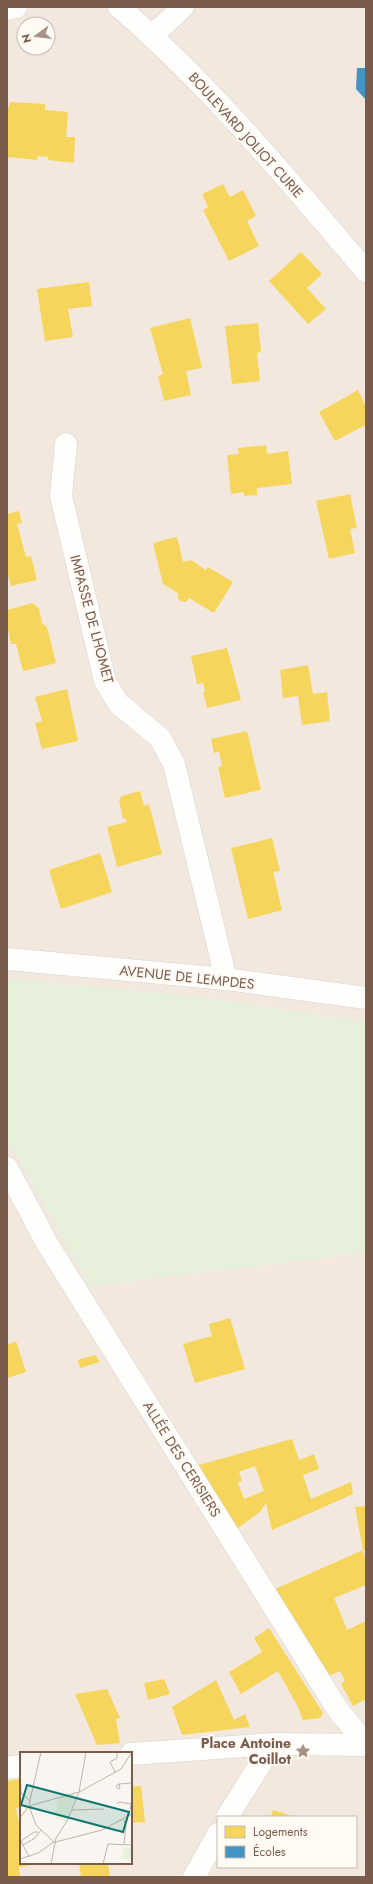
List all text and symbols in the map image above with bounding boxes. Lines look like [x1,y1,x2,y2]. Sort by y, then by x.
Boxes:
north arrow [16,16,56,56]
text: N [17,32,35,45]
street label: BOULEVARD JOLIOT CURIE [184,68,308,202]
street label: IMPASSE DE LHOMET [65,553,119,686]
street label: AVENUE DE LEMPDES [119,960,256,994]
street label: ALLÉE DES CERISIERS [138,1397,226,1521]
place label: Place Antoine Coillot [201,1733,292,1769]
place icon: Place Antoine Coillot [294,1742,312,1760]
inset map [20,1752,132,1864]
legend [217,1816,357,1868]
text: Logements [253,1823,308,1841]
text: Écoles [253,1843,286,1861]

